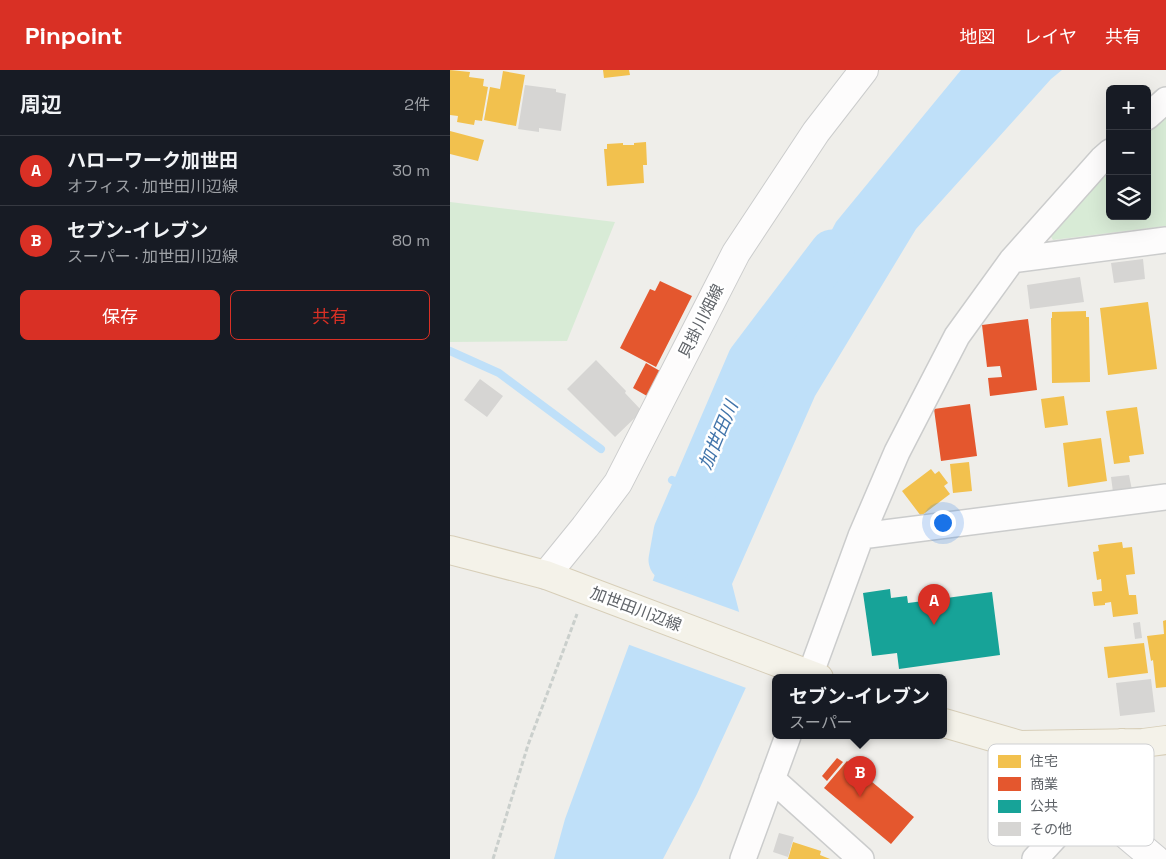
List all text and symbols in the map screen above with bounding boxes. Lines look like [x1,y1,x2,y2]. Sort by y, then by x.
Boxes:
text: Pinpoint [25,20,122,51]
text: 地図 [960,25,996,48]
text: レイヤ [1024,25,1077,48]
text: 共有 [1105,25,1141,48]
map controls [1106,85,1151,220]
button: + [1106,85,1151,130]
text: 周辺 [20,91,62,118]
text: 2件 [404,94,430,115]
button: − [1106,130,1151,175]
text: ハローワーク加世田 [67,148,238,173]
text: A [31,160,41,181]
text: 30 m [392,160,430,181]
button: layers [1106,175,1151,220]
text: オフィス · 加世田川辺線 [67,176,238,197]
text: セブン-イレブン [67,218,208,243]
text: B [31,230,41,251]
text: 80 m [392,230,430,251]
text: スーパー · 加世田川辺線 [67,246,238,267]
street label: 貝掛川畑線 [673,281,729,361]
button: 保存 [20,290,220,340]
button: 共有 [230,290,430,340]
water label: 加世田川 [693,396,743,473]
your location [930,510,956,536]
street label: 加世田川辺線 [587,582,685,636]
pin: A [918,584,950,625]
popup [772,674,947,739]
text: セブン-イレブン [789,684,930,709]
text: スーパー [789,712,853,733]
legend [988,744,1154,846]
text: 住宅 [1030,752,1058,770]
pin: B [844,756,876,797]
text: 商業 [1030,775,1058,793]
text: 公共 [1030,797,1058,815]
text: その他 [1030,820,1072,838]

